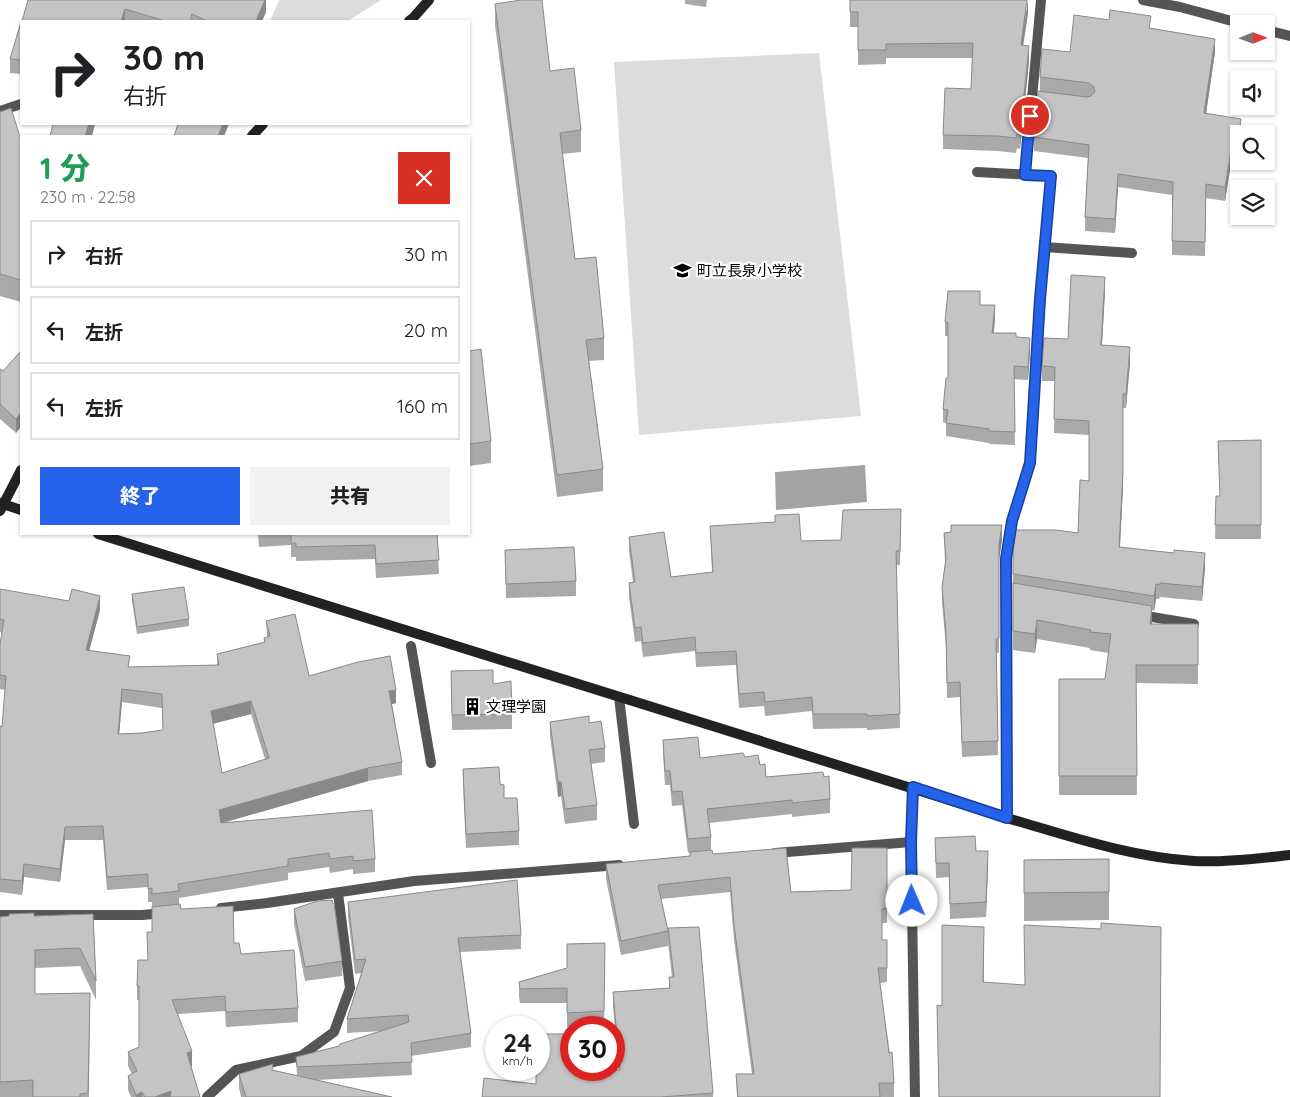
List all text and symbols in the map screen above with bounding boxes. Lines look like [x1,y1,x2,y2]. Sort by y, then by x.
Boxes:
north arrow [1230,15,1275,60]
map controls [1230,15,1275,225]
text: 30 m [123,35,205,79]
icon: right [40,40,105,105]
button: sound [1230,70,1275,115]
text: 右折 [123,82,167,110]
pin [1009,95,1051,137]
icon: arrive [1016,102,1044,130]
button: search [1230,125,1275,170]
text: 1 分 [40,149,90,187]
button: close [398,152,450,204]
button: layers [1230,180,1275,225]
text: 230 m · 22:58 [40,187,136,207]
icon: right [42,240,70,268]
text: 30 m [404,242,448,266]
text: 右折 [85,244,123,268]
school or university icon: 町立長泉小学校 [673,261,693,281]
place label: 町立長泉小学校 [697,261,802,280]
icon: left [42,316,70,344]
text: 20 m [404,318,448,342]
text: 左折 [85,320,123,344]
icon: left [42,392,70,420]
text: 160 m [397,394,448,418]
text: 左折 [85,396,123,420]
button: 終了 [40,467,240,525]
button: 共有 [250,467,450,525]
building icon: 文理学園 [462,697,482,717]
place label: 文理学園 [486,697,546,716]
position arrow [885,874,937,926]
speed limit sign: 30 [560,1016,625,1081]
text: 24 [503,1027,532,1058]
text: km/h [502,1053,533,1068]

